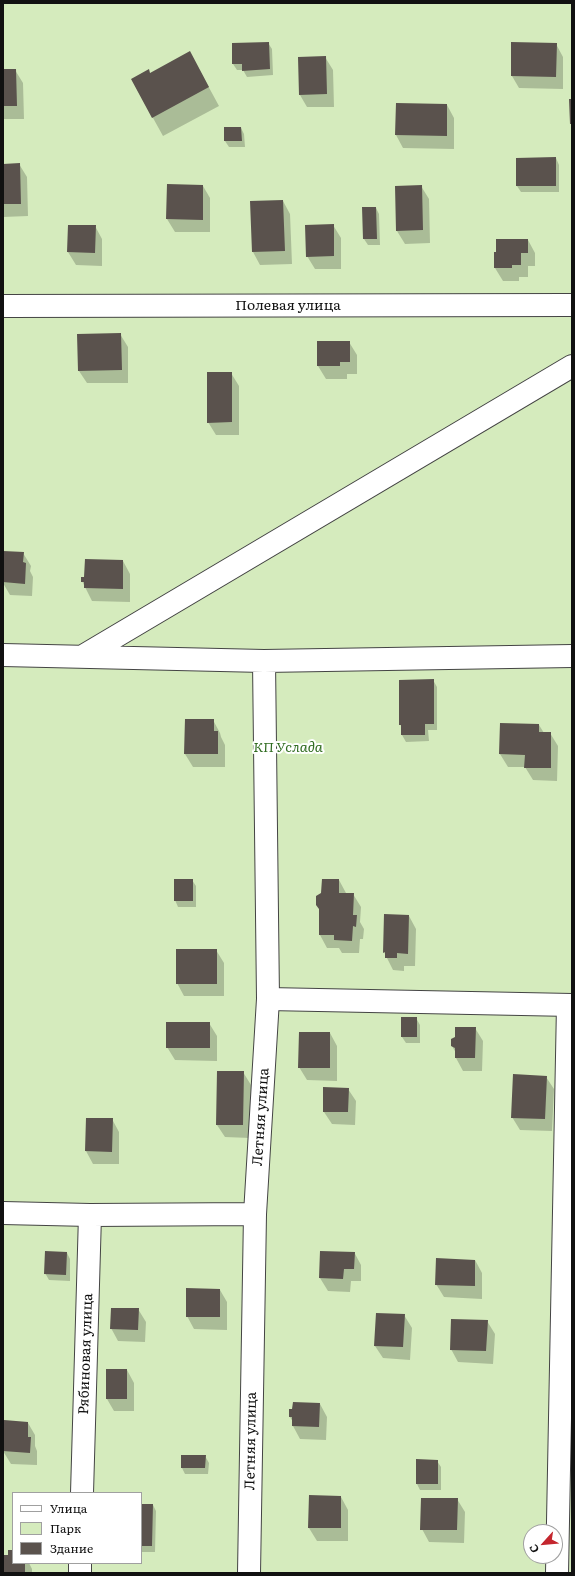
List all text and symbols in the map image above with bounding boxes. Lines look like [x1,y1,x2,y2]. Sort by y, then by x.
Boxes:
street label: Полевая улица [235,298,341,314]
park label: КП Услада [253,740,323,756]
street label: Летняя улица [249,1067,273,1167]
street label: Рябиновая улица [75,1293,97,1415]
street label: Летняя улица [242,1392,260,1490]
legend [12,1492,142,1564]
text: Улица [50,1499,87,1517]
text: Парк [50,1519,81,1537]
north arrow [523,1524,563,1564]
text: Здание [50,1539,93,1557]
text: С [524,1542,542,1556]

